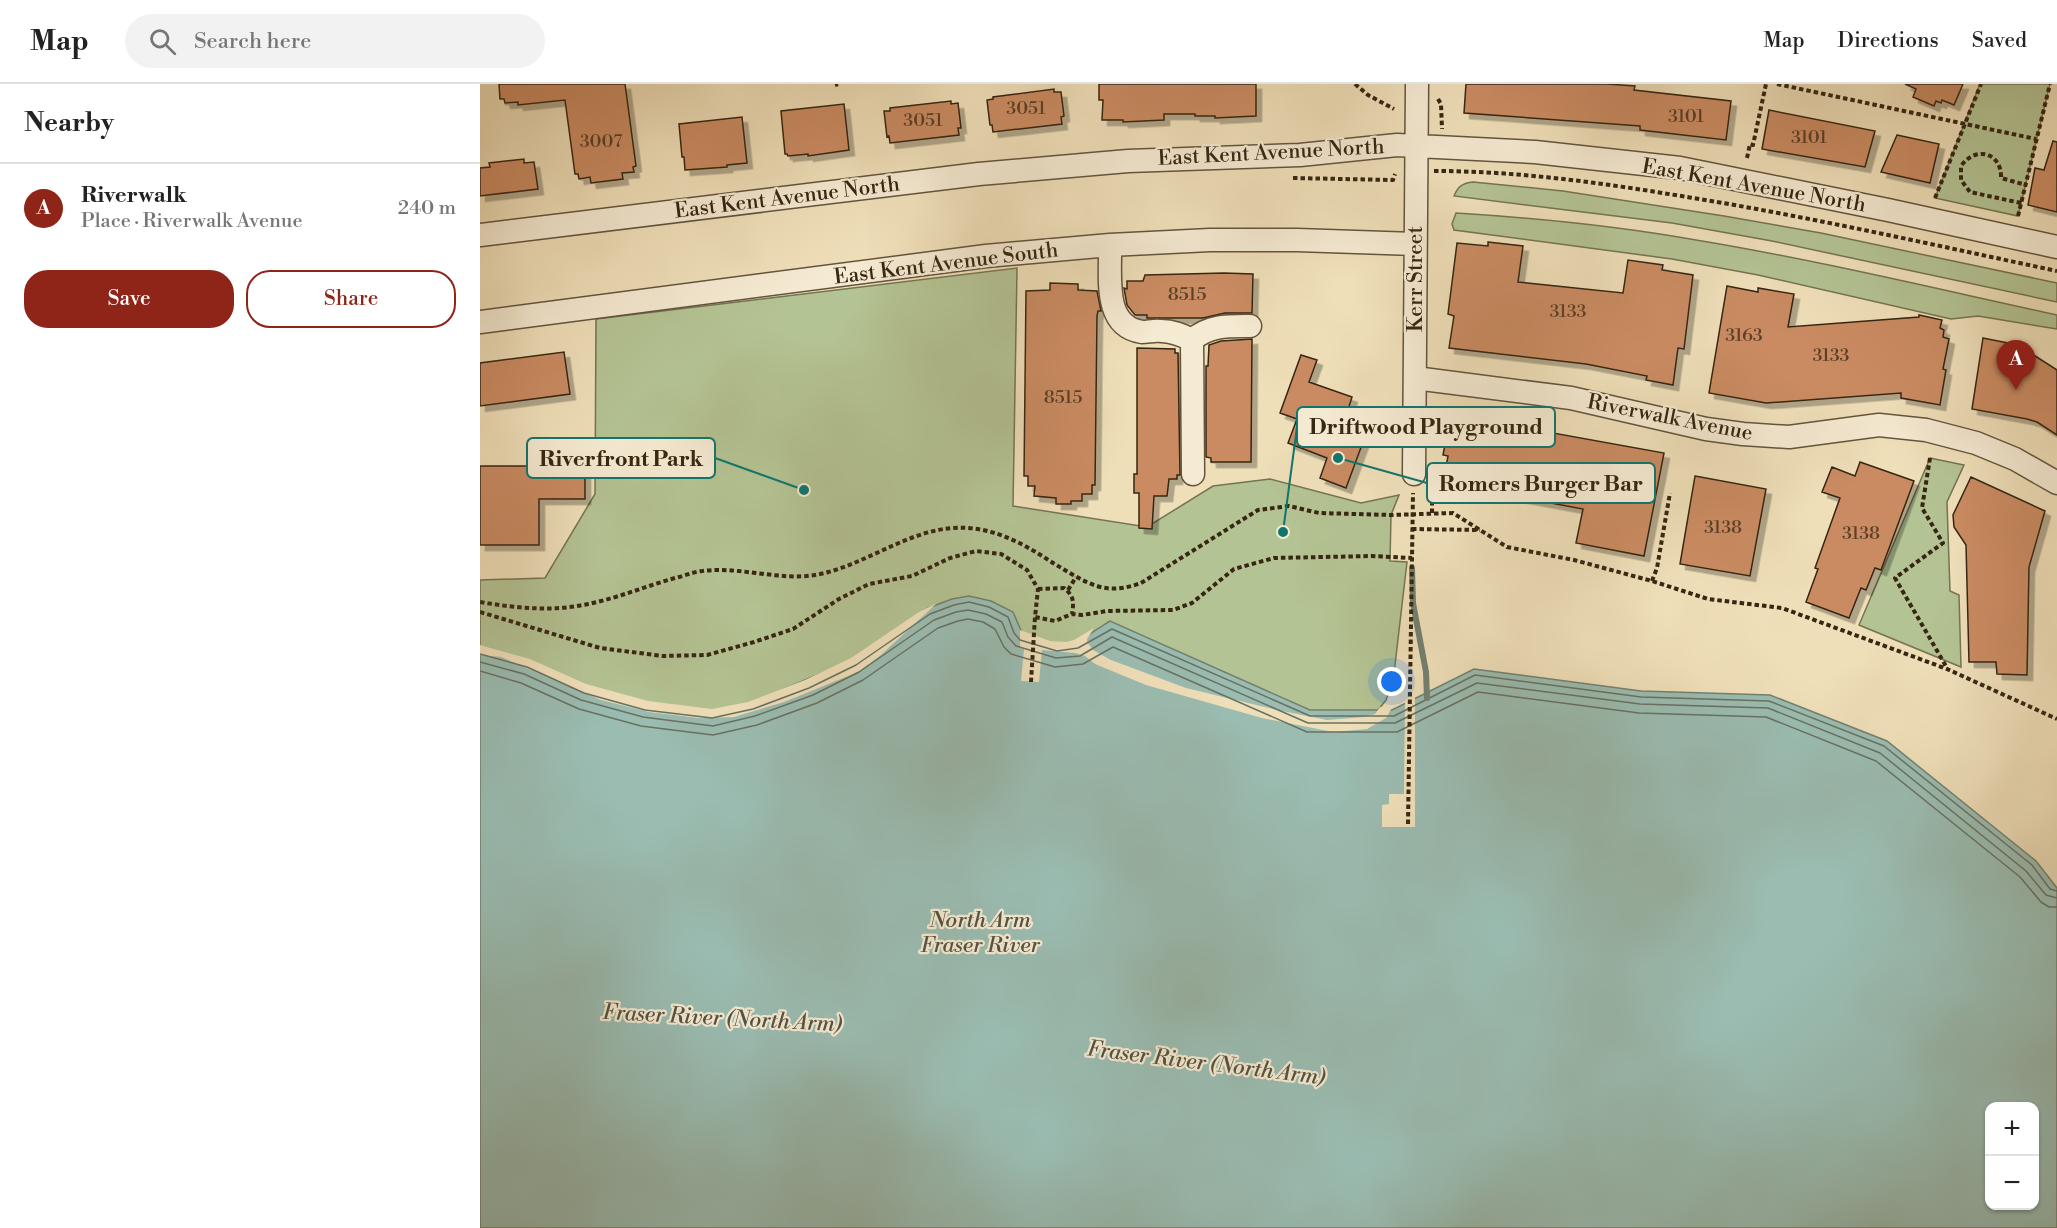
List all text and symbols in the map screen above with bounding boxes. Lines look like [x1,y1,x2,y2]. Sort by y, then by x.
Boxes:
search box [125,14,545,68]
text: Map [30,24,89,59]
icon: search [146,25,179,58]
text: Search here [194,28,311,55]
text: Map [1763,28,1805,54]
text: Directions [1838,28,1939,54]
text: Saved [1972,28,2027,54]
house number: 3051 [1006,97,1046,120]
house number: 3101 [1668,105,1704,128]
text: Nearby [24,107,114,139]
house number: 3051 [903,109,943,132]
house number: 3101 [1791,126,1827,149]
house number: 3007 [580,130,622,153]
street label: East Kent Avenue North [1157,134,1386,172]
street label: East Kent Avenue North [1640,153,1868,219]
street label: East Kent Avenue North [673,171,902,225]
text: Riverwalk [81,182,187,209]
text: A [36,196,51,221]
text: 240 m [398,196,456,221]
text: Place · Riverwalk Avenue [81,209,302,234]
street label: Kerr Street [1403,226,1429,332]
street label: East Kent Avenue South [832,237,1060,291]
button: Save [24,270,234,328]
button: Share [246,270,456,328]
house number: 8515 [1168,283,1206,306]
house number: 3133 [1549,300,1587,323]
house number: 3163 [1725,324,1763,347]
pin: A [1996,340,2036,390]
house number: 3133 [1812,344,1850,367]
house number: 8515 [1044,386,1082,409]
street label: Riverwalk Avenue [1585,389,1755,447]
callout: Driftwood Playground [1297,407,1555,447]
text: Driftwood Playground [1309,414,1543,441]
callout: Riverfront Park [527,438,715,478]
text: Riverfront Park [539,446,703,473]
callout: Romers Burger Bar [1427,463,1655,503]
text: Romers Burger Bar [1439,471,1643,498]
house number: 3138 [1704,516,1742,539]
house number: 3138 [1842,522,1880,545]
your location [1377,667,1406,696]
water label: North Arm Fraser River [920,907,1040,959]
water label: Fraser River (North Arm) [602,999,843,1038]
water label: Fraser River (North Arm) [1085,1035,1328,1092]
map controls [1985,1102,2039,1210]
button: + [1985,1102,2039,1156]
button: − [1985,1156,2039,1210]

